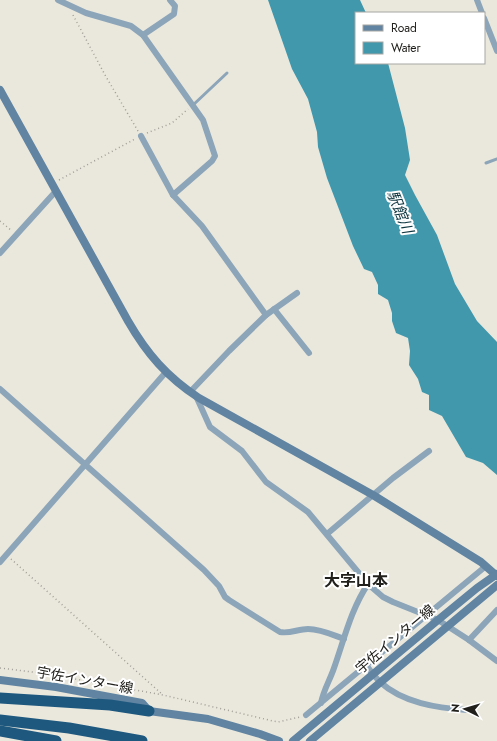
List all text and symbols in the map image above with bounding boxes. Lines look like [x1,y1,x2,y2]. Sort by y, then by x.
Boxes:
legend [355,12,485,64]
text: Road [391,19,417,37]
text: Water [391,39,422,57]
water label: 駅館川 [381,187,419,239]
district label: 大字山本 [324,569,388,592]
street label: 宇佐インター線 [351,600,439,678]
street label: 宇佐インター線 [35,662,135,698]
north arrow [445,689,485,729]
text: N [447,703,463,713]

